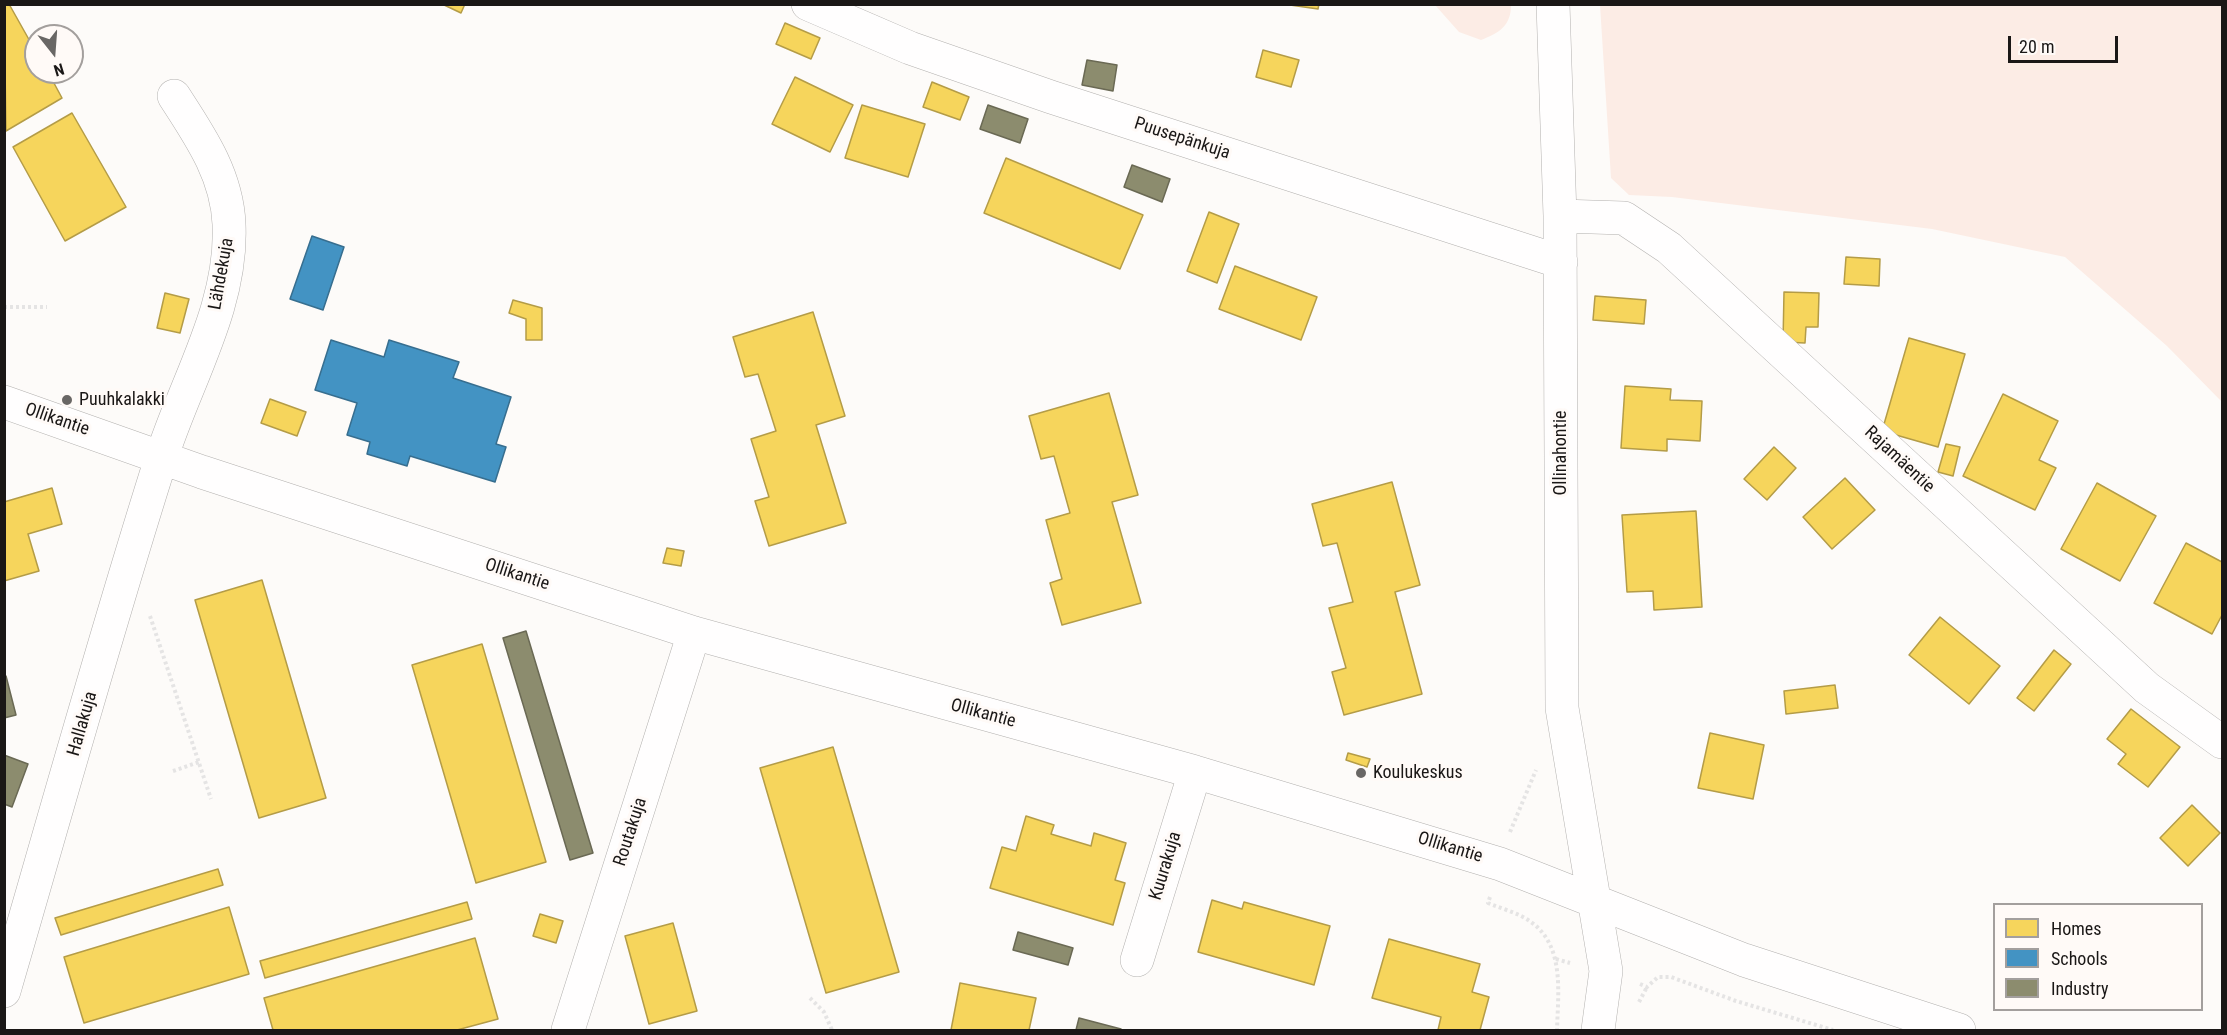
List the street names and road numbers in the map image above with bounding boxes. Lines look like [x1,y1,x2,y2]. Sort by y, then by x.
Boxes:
street label: Puusepänkuja [1131,113,1233,165]
street label: Lähdekuja [205,236,239,312]
street label: Ollikantie [22,399,92,441]
street label: Ollinahontie [1550,411,1572,495]
street label: Rajamäentie [1859,422,1939,498]
street label: Ollikantie [482,554,552,596]
street label: Hallakuja [64,689,102,759]
street label: Ollikantie [948,695,1018,733]
street label: Routakuja [610,795,652,869]
street label: Ollikantie [1415,828,1485,868]
street label: Kuurakuja [1145,829,1187,903]

